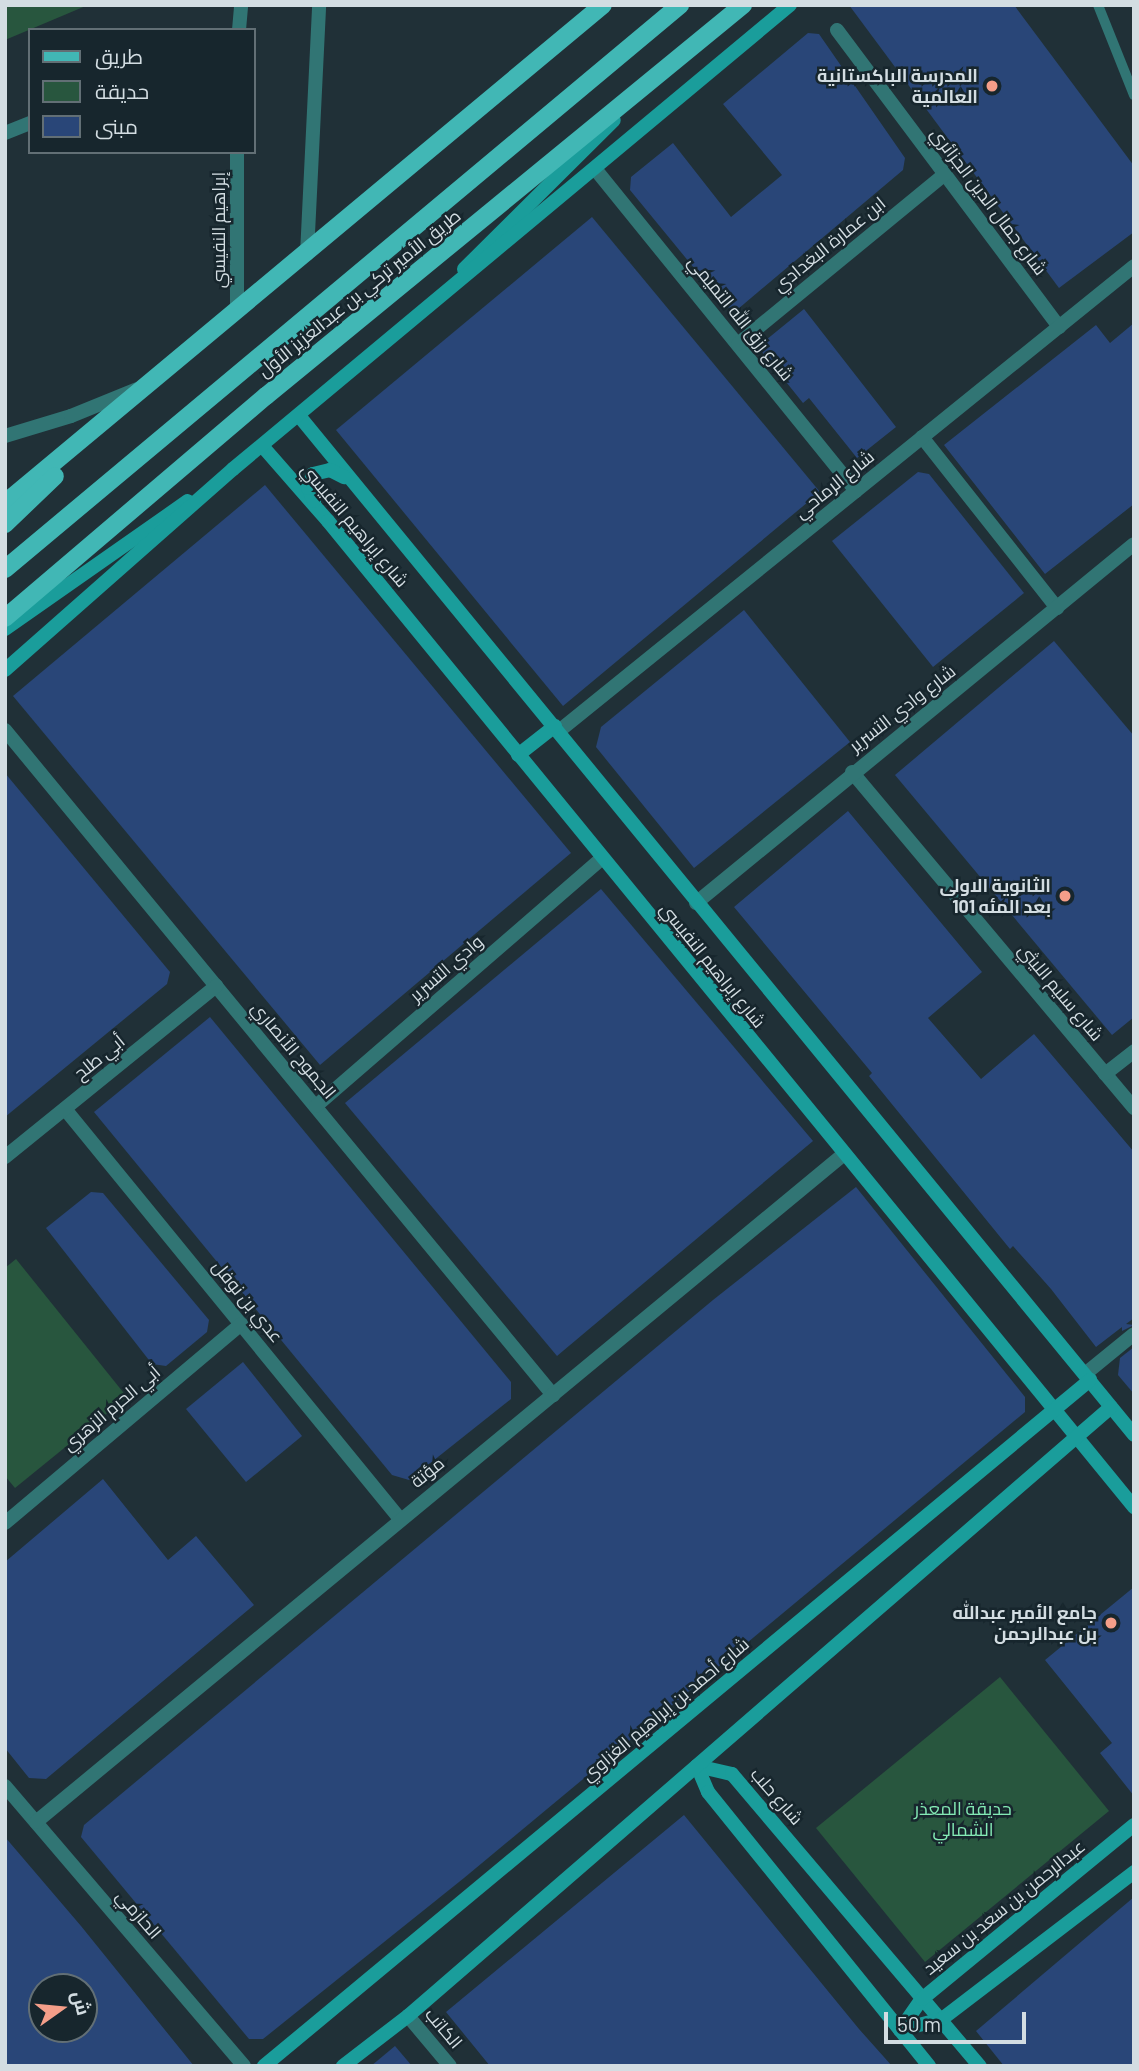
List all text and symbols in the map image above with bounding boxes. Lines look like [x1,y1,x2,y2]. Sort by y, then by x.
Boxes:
legend [28,28,256,154]
text: طريق [95,43,143,68]
place label: المدرسة الباكستانية العالمية [817,65,978,108]
text: حديقة [95,78,149,103]
marker: المدرسة الباكستانية العالمية [984,78,1000,94]
text: مبنى [95,113,138,138]
street label: شارع جمال الدين الجزائري [926,123,1052,279]
street label: إبراهيم النفيسي [207,172,229,288]
street label: ابن عمارة البغدادي [768,192,890,296]
street label: طريق الأمير تركي بن عبدالعزيز الأول [253,204,465,382]
street label: شارع رزق الله التميمي [684,251,798,385]
street label: شارع الرماحي [790,445,878,523]
street label: شارع إبراهيم النفيسي [297,459,413,591]
street label: شارع وادي التسرير [845,660,959,756]
place label: الثانوية الاولى بعد المئه 101 [939,875,1051,917]
marker: الثانوية الاولى بعد المئه 101 [1057,888,1073,904]
street label: شارع إبراهيم النفيسي [656,898,770,1032]
street label: وادي التسرير [405,930,487,1006]
street label: شارع سليم الليثي [1014,939,1108,1045]
street label: الجموح الأنصاري [247,997,341,1103]
street label: أبي طلح [69,1030,129,1084]
street label: عدي بن نوفل [208,1255,288,1347]
street label: أبي الحرم الزهري [58,1361,164,1455]
street label: مؤتة [406,1452,448,1492]
place label: جامع الأمير عبدالله بن عبدالرحمن [953,1602,1097,1644]
marker: جامع الأمير عبدالله بن عبدالرحمن [1103,1615,1119,1631]
street label: شارع أحمد بن إبراهيم الغزاوي [577,1633,753,1785]
street label: شارع حلب [746,1763,808,1829]
park label: حديقة المعذر الشمالي [914,1798,1012,1840]
street label: عبدالرحمن بن سعد بن سعيد [919,1835,1089,1979]
street label: الحازمي [112,1885,166,1943]
north arrow [28,1973,98,2043]
text: ش [68,1988,96,2018]
scale bar [887,1997,1029,2041]
street label: الكاتب [421,2003,467,2053]
text: 50 m [897,2011,941,2036]

